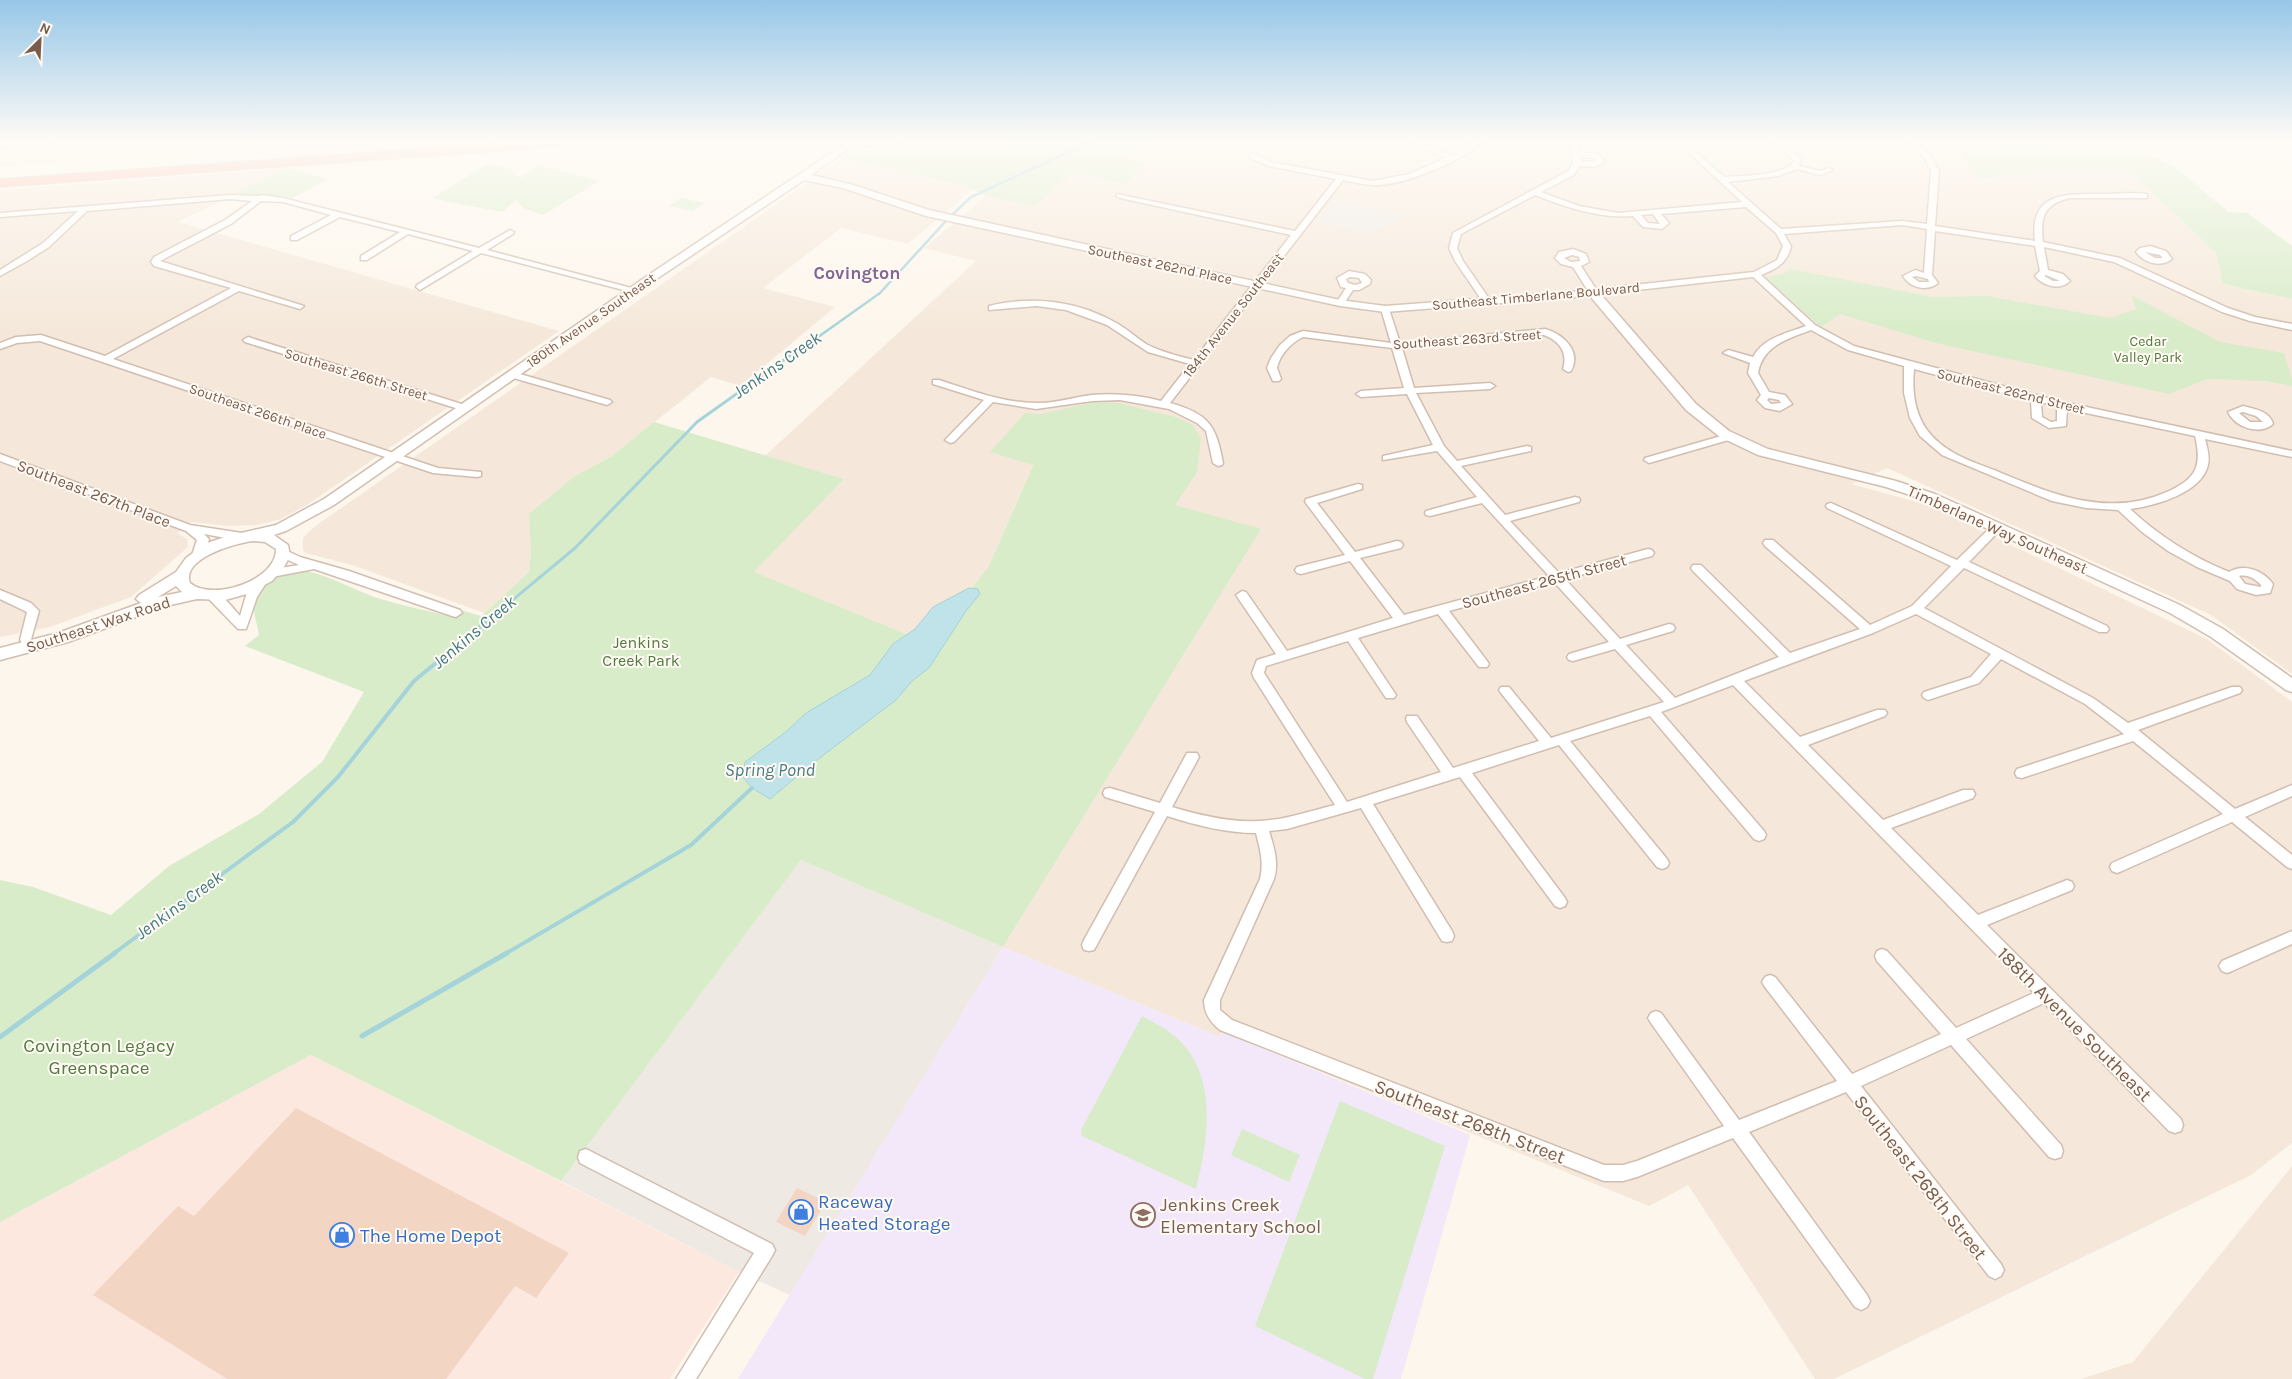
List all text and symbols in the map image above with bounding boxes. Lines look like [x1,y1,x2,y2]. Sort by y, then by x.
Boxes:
north arrow [15,15,65,65]
text: N [37,19,53,38]
street label: Southeast 262nd Place [1086,241,1234,288]
street label: 184th Avenue Southeast [1180,250,1287,381]
district label: Covington [813,262,901,284]
street label: 180th Avenue Southeast [523,269,659,371]
street label: Southeast Timberlane Boulevard [1431,279,1641,314]
water label: Jenkins Creek [729,326,826,403]
street label: Southeast 263rd Street [1392,326,1542,353]
park label: Cedar Valley Park [2114,333,2182,366]
street label: Southeast 266th Street [282,345,429,404]
street label: Southeast 262nd Street [1935,365,2087,418]
street label: Southeast 266th Place [187,380,329,443]
street label: Southeast 267th Place [14,455,173,532]
street label: Timberlane Way Southeast [1905,481,2091,578]
street label: Southeast 265th Street [1460,550,1629,613]
water label: Jenkins Creek [428,590,521,673]
street label: Southeast Wax Road [24,592,173,657]
park label: Jenkins Creek Park [602,633,680,670]
water label: Spring Pond [725,759,816,781]
water label: Jenkins Creek [131,865,228,944]
street label: 188th Avenue Southeast [1993,943,2156,1106]
park label: Covington Legacy Greenspace [23,1035,175,1079]
street label: Southeast 268th Street [1371,1075,1568,1169]
street label: Southeast 268th Street [1849,1091,1991,1264]
place label: Raceway Heated Storage [818,1191,950,1235]
place label: Jenkins Creek Elementary School [1160,1194,1321,1238]
shop icon: Raceway Heated Storage [788,1199,814,1225]
school or university icon: Jenkins Creek Elementary School [1130,1202,1156,1228]
shop icon: The Home Depot [329,1222,355,1248]
place label: The Home Depot [360,1225,501,1247]

